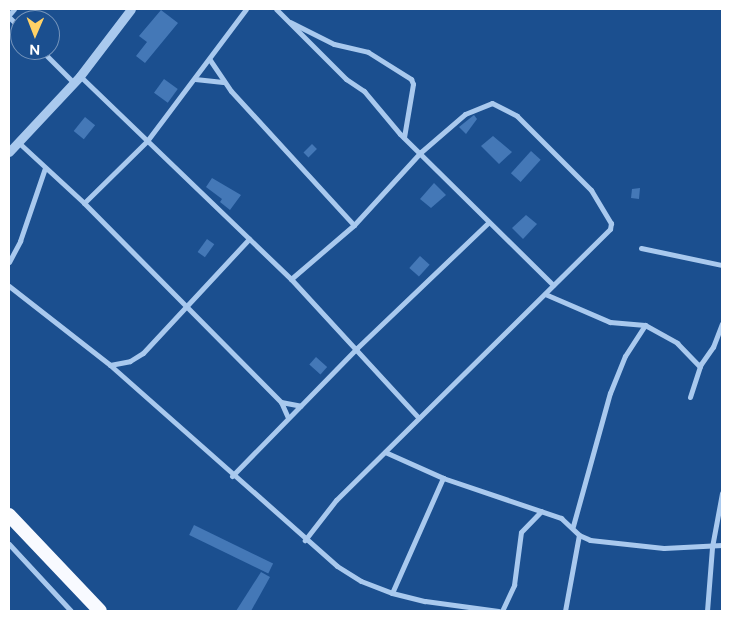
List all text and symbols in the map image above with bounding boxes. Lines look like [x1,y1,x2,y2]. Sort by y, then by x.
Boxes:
north arrow [10,10,60,60]
text: N [29,41,40,58]

